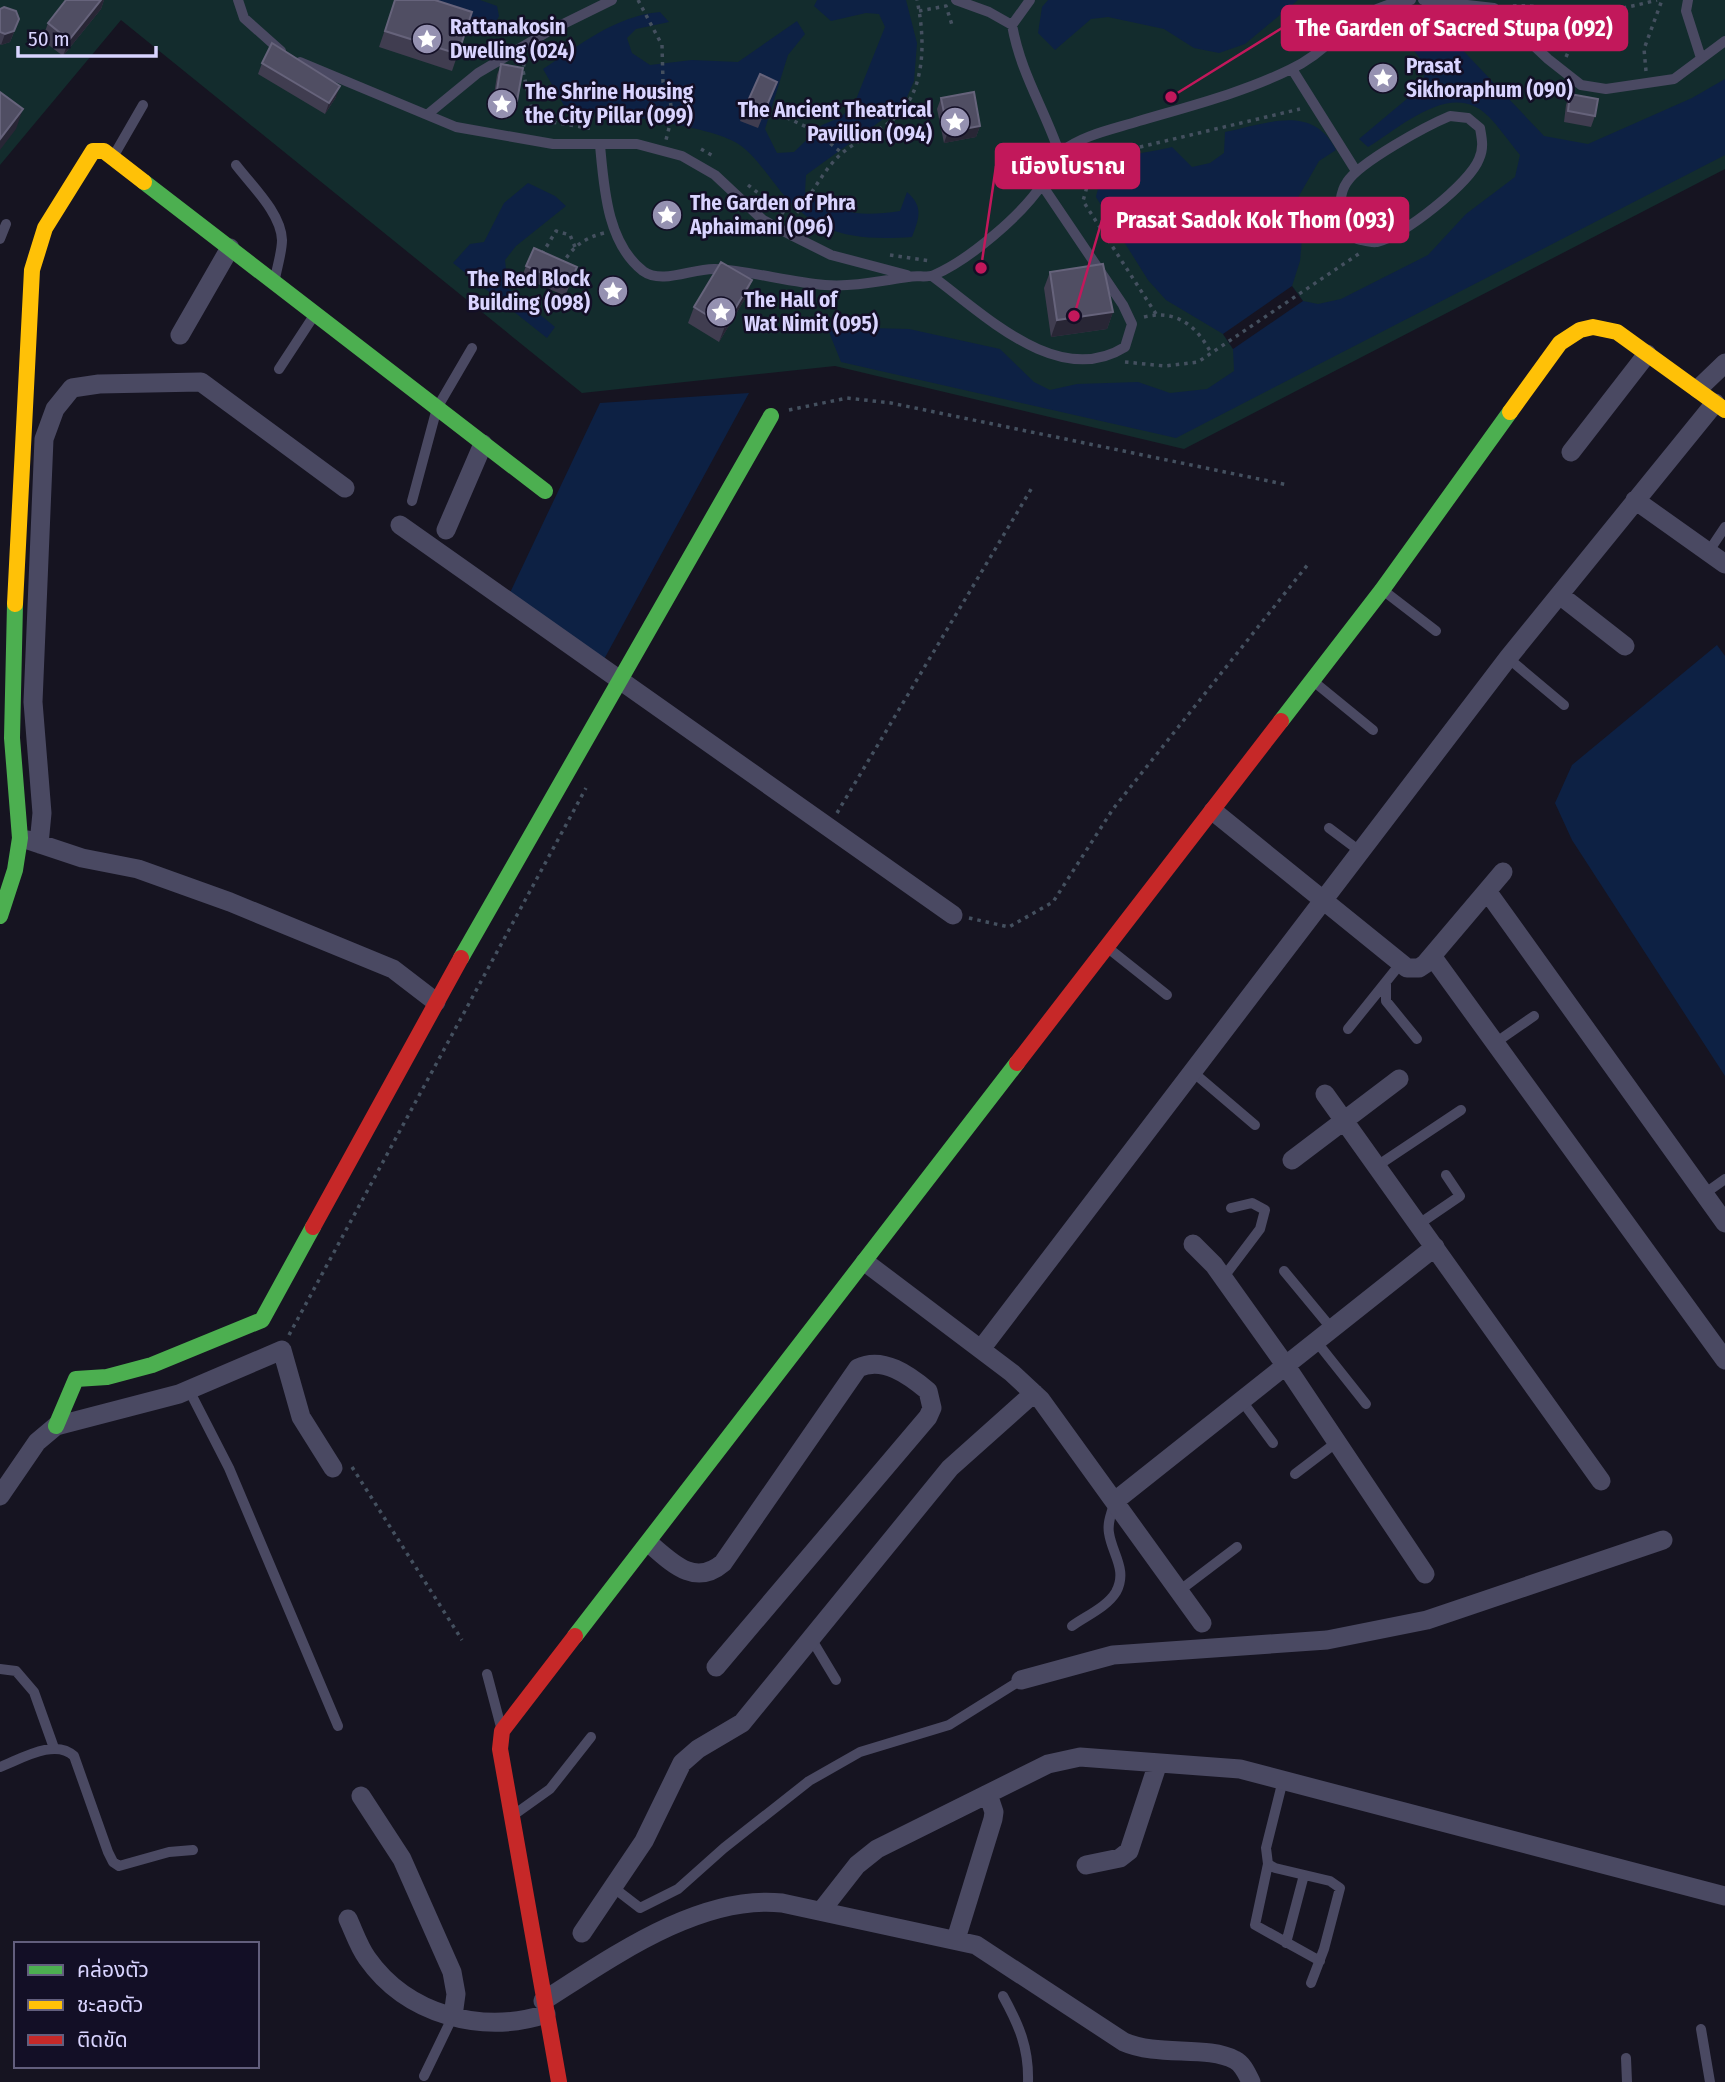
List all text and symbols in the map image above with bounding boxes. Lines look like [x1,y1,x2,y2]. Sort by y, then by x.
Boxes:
callout: The Garden of Sacred Stupa (092) [1282,6,1627,50]
scale bar [18,14,156,58]
place label: Rattanakosin Dwelling (024) [450,14,574,64]
text: The Garden of Sacred Stupa (092) [1295,14,1613,42]
place icon: Rattanakosin Dwelling (024) [410,22,444,56]
text: 50 m [28,26,70,52]
place label: Prasat Sikhoraphum (090) [1406,53,1573,103]
place icon: Prasat Sikhoraphum (090) [1366,61,1400,95]
place label: The Shrine Housing the City Pillar (099) [525,79,694,129]
place icon: The Shrine Housing the City Pillar (099) [485,87,519,121]
place label: The Ancient Theatrical Pavillion (094) [738,97,932,147]
place icon: The Ancient Theatrical Pavillion (094) [938,105,972,139]
callout: เมืองโบราณ [996,144,1139,188]
text: เมืองโบราณ [1010,152,1126,180]
place label: The Garden of Phra Aphaimani (096) [689,190,856,240]
place icon: The Garden of Phra Aphaimani (096) [650,198,684,232]
callout: Prasat Sadok Kok Thom (093) [1102,198,1408,242]
text: Prasat Sadok Kok Thom (093) [1116,206,1394,234]
place label: The Red Block Building (098) [467,266,590,316]
place icon: The Red Block Building (098) [596,274,630,308]
place label: The Hall of Wat Nimit (095) [744,287,878,337]
place icon: The Hall of Wat Nimit (095) [704,295,738,329]
legend [14,1942,259,2068]
text: คล่องตัว [77,1957,149,1983]
text: ชะลอตัว [77,1992,143,2018]
text: ติดขัด [77,2027,128,2053]

